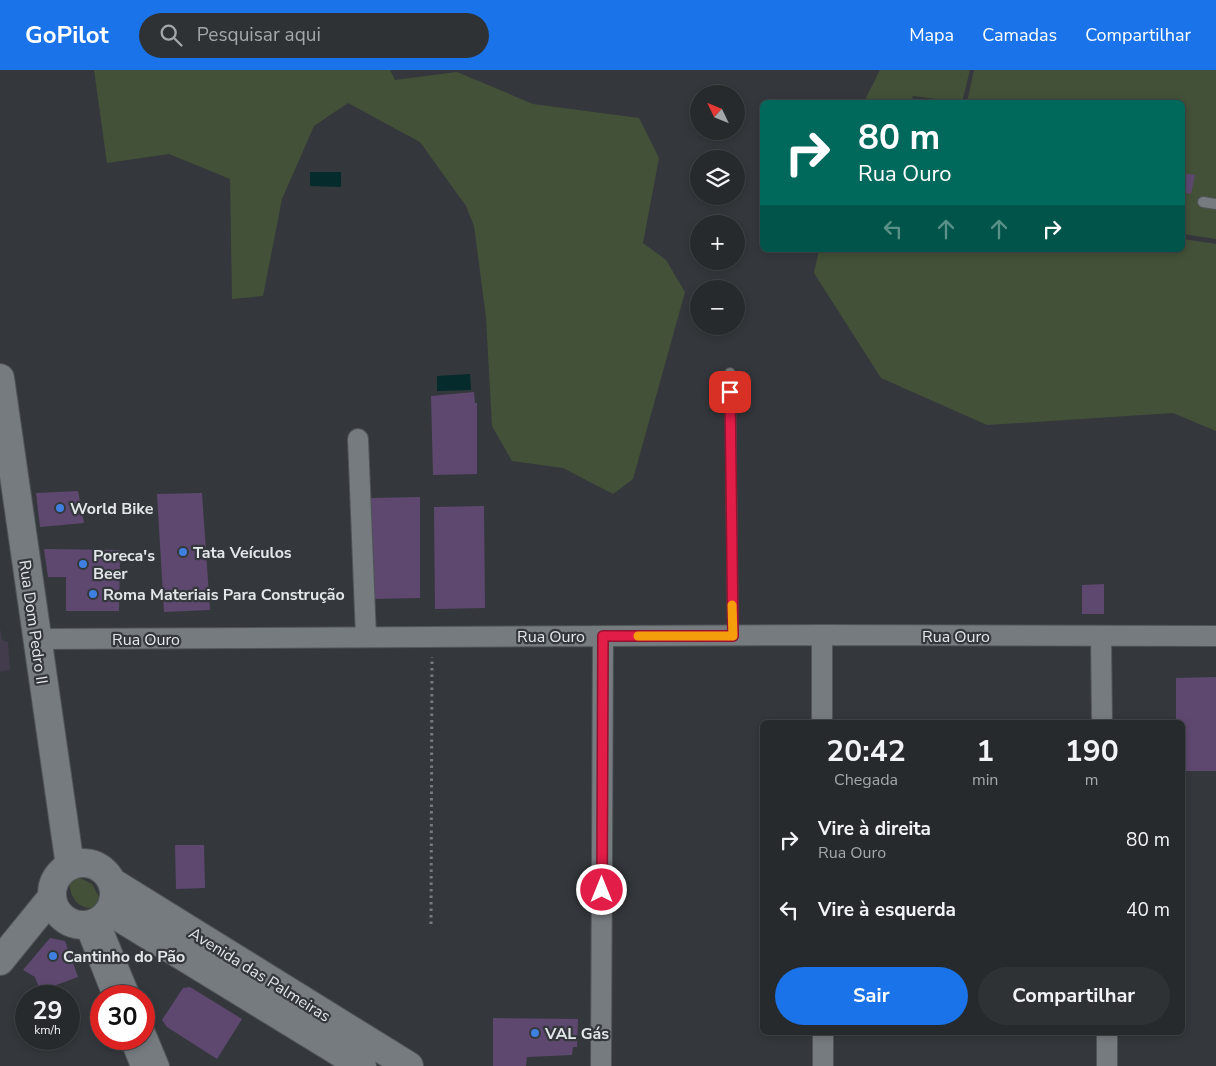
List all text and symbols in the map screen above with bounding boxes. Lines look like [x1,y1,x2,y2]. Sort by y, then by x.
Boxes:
search box [139,13,489,58]
text: GoPilot [25,19,109,51]
icon: search [157,21,185,49]
text: Pesquisar aqui [197,22,321,48]
text: Mapa [909,23,954,47]
text: Camadas [982,23,1057,47]
text: Compartilhar [1085,23,1191,47]
north arrow [690,85,745,140]
map controls [690,85,745,335]
text: 80 m [858,114,940,161]
icon: right [775,120,840,185]
button: layers [690,150,745,205]
text: Rua Ouro [858,159,952,189]
button: + [690,215,745,270]
icon: left [879,215,907,243]
icon: ahead [932,215,960,243]
icon: ahead [985,215,1013,243]
icon: right [1038,215,1066,243]
button: − [690,280,745,335]
pin [709,371,751,413]
icon: arrive [716,378,744,406]
place label: World Bike [70,498,154,520]
marker: World Bike [54,502,66,514]
place label: Tata Veículos [193,542,292,564]
place label: Poreca's Beer [93,545,155,585]
marker: Tata Veículos [177,546,189,558]
marker: Poreca's Beer [77,558,89,570]
street label: Rua Dom Pedro II [13,559,53,686]
place label: Roma Materiais Para Construção [103,584,345,606]
marker: Roma Materiais Para Construção [87,588,99,600]
street label: Rua Ouro [517,626,585,648]
street label: Rua Ouro [922,626,990,648]
street label: Rua Ouro [112,629,180,651]
text: 20:42 [826,731,906,772]
text: 1 [976,731,994,772]
text: 190 [1065,731,1119,772]
text: Chegada [834,769,898,791]
text: min [972,769,998,791]
text: m [1085,769,1099,791]
text: Vire à direita [818,816,931,842]
icon: right [775,826,803,854]
text: 80 m [1126,827,1170,853]
text: Rua Ouro [818,842,886,864]
position arrow [575,863,627,915]
icon: left [775,896,803,924]
text: Vire à esquerda [818,897,956,923]
text: 40 m [1126,897,1170,923]
street label: Avenida das Palmeiras [185,922,334,1027]
place label: Cantinho do Pão [63,946,185,968]
marker: Cantinho do Pão [47,950,59,962]
button: Sair [775,967,968,1025]
button: Compartilhar [978,967,1170,1025]
speed limit sign: 30 [90,985,155,1050]
text: 29 [32,994,63,1028]
text: km/h [34,1022,61,1038]
place label: VAL Gás [544,1023,609,1045]
marker: VAL Gás [529,1027,541,1039]

